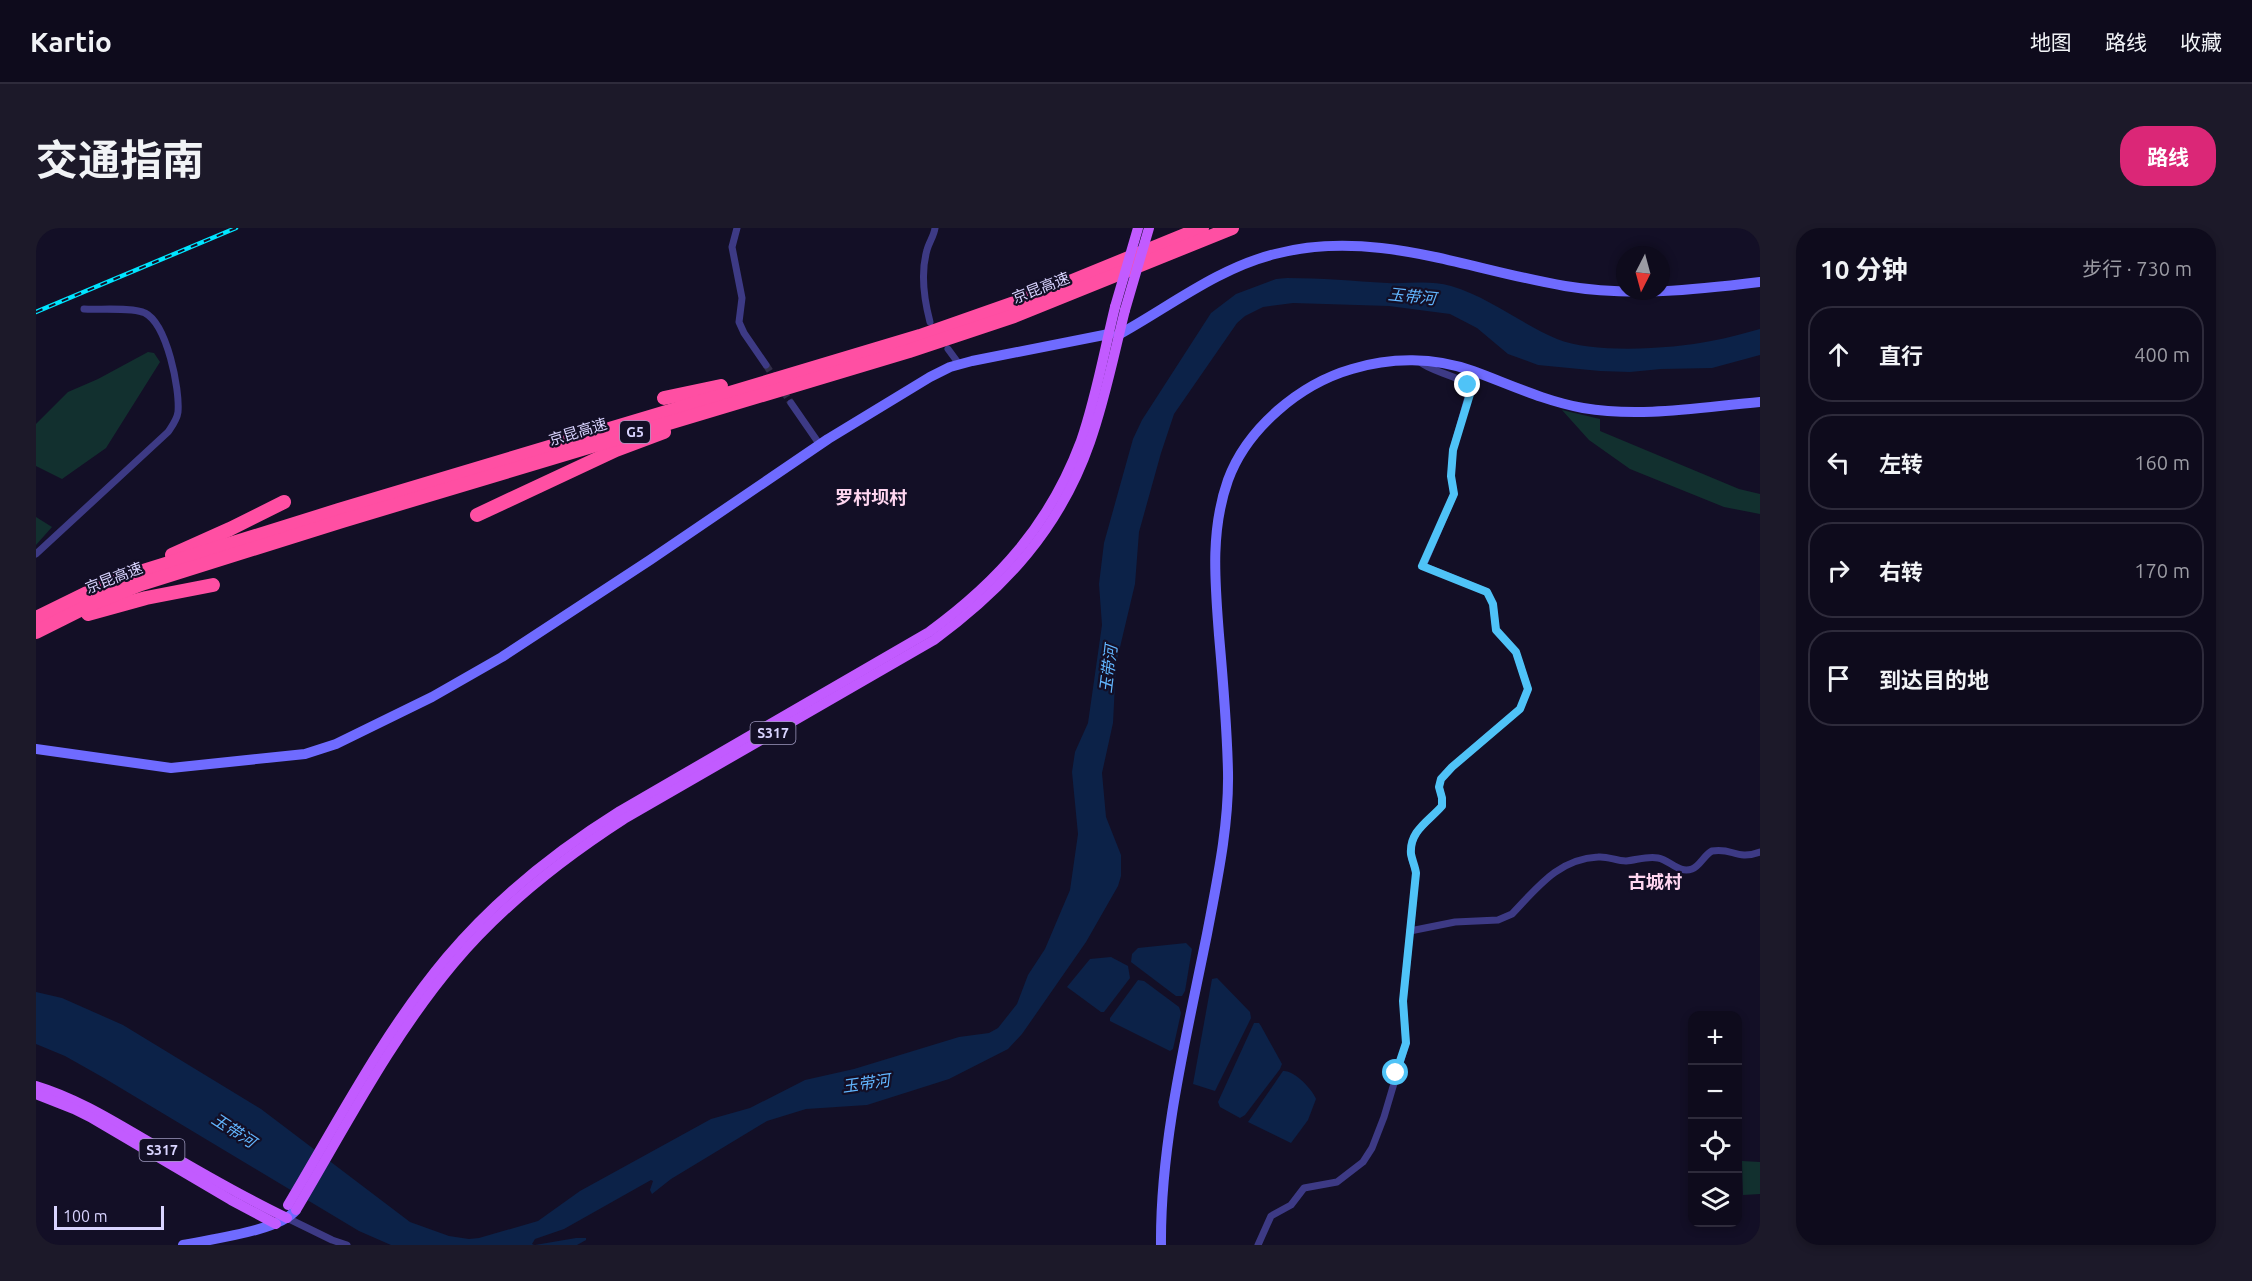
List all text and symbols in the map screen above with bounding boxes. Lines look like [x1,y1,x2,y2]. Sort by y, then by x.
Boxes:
text: Kartio [30,26,112,57]
text: 地图 [2030,30,2072,54]
text: 路线 [2105,30,2147,54]
text: 收藏 [2180,30,2222,54]
button: 路线 [2120,126,2216,186]
text: 交通指南 [36,136,204,183]
north arrow [1616,246,1670,300]
text: 10 分钟 [1820,255,1908,284]
text: 步行 · 730 m [2082,257,2192,280]
street label: 京昆高速 [1010,269,1072,306]
water label: 玉带河 [1387,285,1440,308]
icon: ahead [1822,338,1855,371]
text: 直行 [1879,343,1923,368]
text: 400 m [2134,343,2190,366]
route end [1454,371,1480,397]
street label: 京昆高速 [547,415,609,448]
road number: G5 [620,421,650,443]
icon: left [1822,446,1855,479]
text: 左转 [1879,451,1923,476]
text: 160 m [2134,451,2190,474]
district label: 罗村坝村 [835,487,907,507]
icon: right [1822,554,1855,587]
street label: 京昆高速 [83,559,145,596]
text: 右转 [1879,559,1923,584]
text: 170 m [2134,559,2190,582]
water label: 玉带河 [1096,641,1120,694]
icon: arrive [1822,662,1855,695]
text: 到达目的地 [1879,667,1989,692]
road number: S317 [750,722,796,744]
district label: 古城村 [1628,871,1682,891]
map controls [1688,1011,1742,1227]
button: + [1688,1011,1742,1065]
route start [1382,1059,1408,1085]
button: − [1688,1065,1742,1119]
water label: 玉带河 [841,1070,894,1095]
water label: 玉带河 [209,1109,262,1152]
button: locate [1688,1119,1742,1173]
road number: S317 [140,1139,184,1161]
button: layers [1688,1173,1742,1227]
scale bar [54,1203,164,1230]
text: 100 m [63,1207,108,1225]

